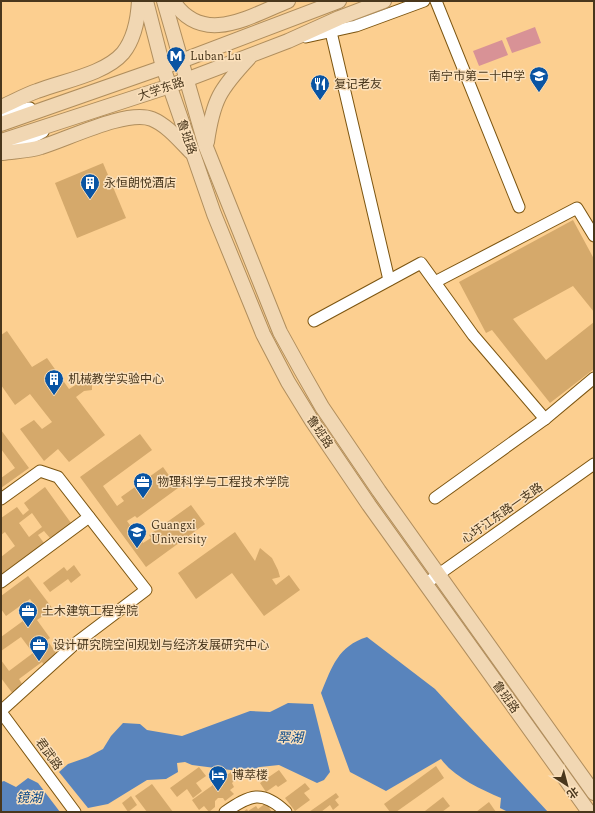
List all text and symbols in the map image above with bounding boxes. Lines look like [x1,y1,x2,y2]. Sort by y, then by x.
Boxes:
metro station icon: Luban Lu [165,45,187,73]
place label: Luban Lu [190,47,242,66]
school or university icon: 南宁市第二十中学 [528,65,550,93]
place label: 南宁市第二十中学 [429,67,525,86]
street label: 大学东路 [135,73,187,106]
restaurant icon: 复记老友 [309,73,331,101]
place label: 复记老友 [334,75,382,94]
street label: 鲁班路 [172,117,201,157]
building icon: 永恒朗悦酒店 [79,172,101,200]
place label: 永恒朗悦酒店 [104,174,176,193]
building icon: 机械教学实验中心 [43,368,65,396]
place label: 机械教学实验中心 [68,370,164,389]
street label: 鲁班路 [302,412,338,453]
office icon: 物理科学与工程技术学院 [132,471,154,499]
place label: 物理科学与工程技术学院 [157,473,289,492]
street label: 心圩江东路一支路 [458,478,547,549]
place label: Guangxi University [151,516,208,549]
school or university icon: Guangxi University [126,521,148,549]
office icon: 土木建筑工程学院 [17,600,39,628]
place label: 土木建筑工程学院 [42,602,138,621]
office icon: 设计研究院空间规划与经济发展研究中心 [28,634,50,662]
place label: 设计研究院空间规划与经济发展研究中心 [53,636,269,655]
street label: 鲁班路 [487,677,524,717]
water label: 翠湖 [277,728,305,748]
street label: 君武路 [30,734,67,774]
hotel icon: 博萃楼 [207,764,229,792]
north arrow [547,765,587,805]
place label: 博萃楼 [232,766,268,785]
text: 北 [563,783,582,803]
water label: 镜湖 [16,788,44,808]

